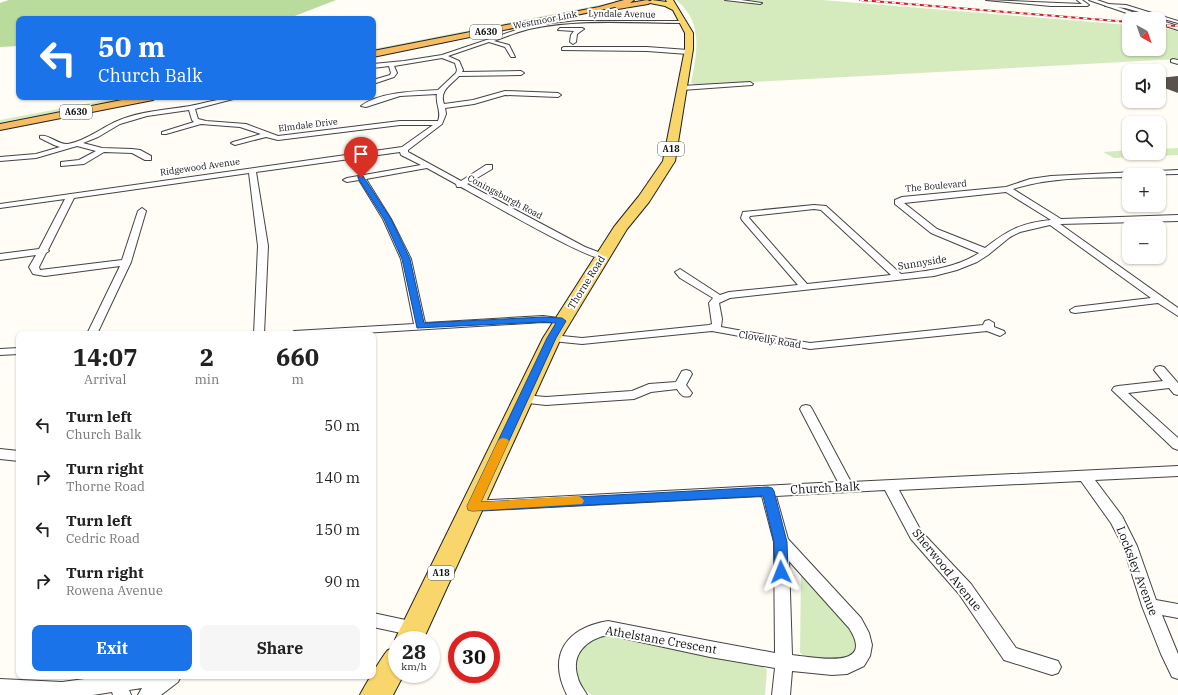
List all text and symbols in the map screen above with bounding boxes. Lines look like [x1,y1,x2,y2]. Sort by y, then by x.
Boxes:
street label: Lyndale Avenue [588,7,656,20]
street label: Westmoor Link [512,8,578,31]
north arrow [1122,12,1166,56]
map controls [1122,12,1166,264]
road number: A630 [470,25,502,39]
text: 50 m [98,28,165,65]
icon: left [32,32,84,84]
text: Church Balk [98,64,203,87]
button: sound [1122,64,1166,108]
road number: A630 [60,105,92,119]
street label: Elmdale Drive [278,115,338,134]
button: search [1122,116,1166,160]
pin [344,137,378,178]
road number: A18 [658,142,684,156]
icon: arrive [350,143,372,165]
street label: Ridgewood Avenue [159,155,241,178]
button: + [1122,168,1166,212]
street label: Coningsburgh Road [466,172,545,221]
street label: The Boulevard [905,177,968,194]
button: − [1122,220,1166,264]
street label: Sunnyside [897,252,948,273]
street label: Thorne Road [565,253,608,311]
street label: Clovelly Road [738,328,802,351]
text: 14:07 [73,341,138,373]
text: 2 [200,341,214,373]
text: 660 [276,341,319,373]
text: Arrival [84,371,126,388]
text: min [194,371,219,388]
text: m [291,371,304,388]
text: Turn left [66,407,132,426]
icon: left [32,414,54,436]
text: 50 m [324,416,360,435]
text: Church Balk [66,426,142,443]
text: Turn right [66,459,144,478]
icon: right [32,466,54,488]
text: 140 m [315,468,360,487]
text: Thorne Road [66,478,145,495]
street label: Church Balk [790,478,860,497]
text: Turn left [66,511,132,530]
icon: left [32,518,54,540]
text: 150 m [315,520,360,539]
street label: Locksley Avenue [1114,524,1161,618]
street label: Sherwood Avenue [909,525,985,614]
text: Cedric Road [66,530,140,547]
position arrow [760,551,802,593]
text: Turn right [66,563,144,582]
road number: A18 [428,566,454,580]
icon: right [32,570,54,592]
text: 90 m [324,572,360,591]
text: Rowena Avenue [66,582,163,599]
street label: Athelstane Crescent [604,622,718,657]
button: Exit [32,625,192,671]
button: Share [200,625,360,671]
speed limit sign: 30 [448,631,500,683]
text: 28 [402,638,426,665]
text: km/h [401,660,427,673]

